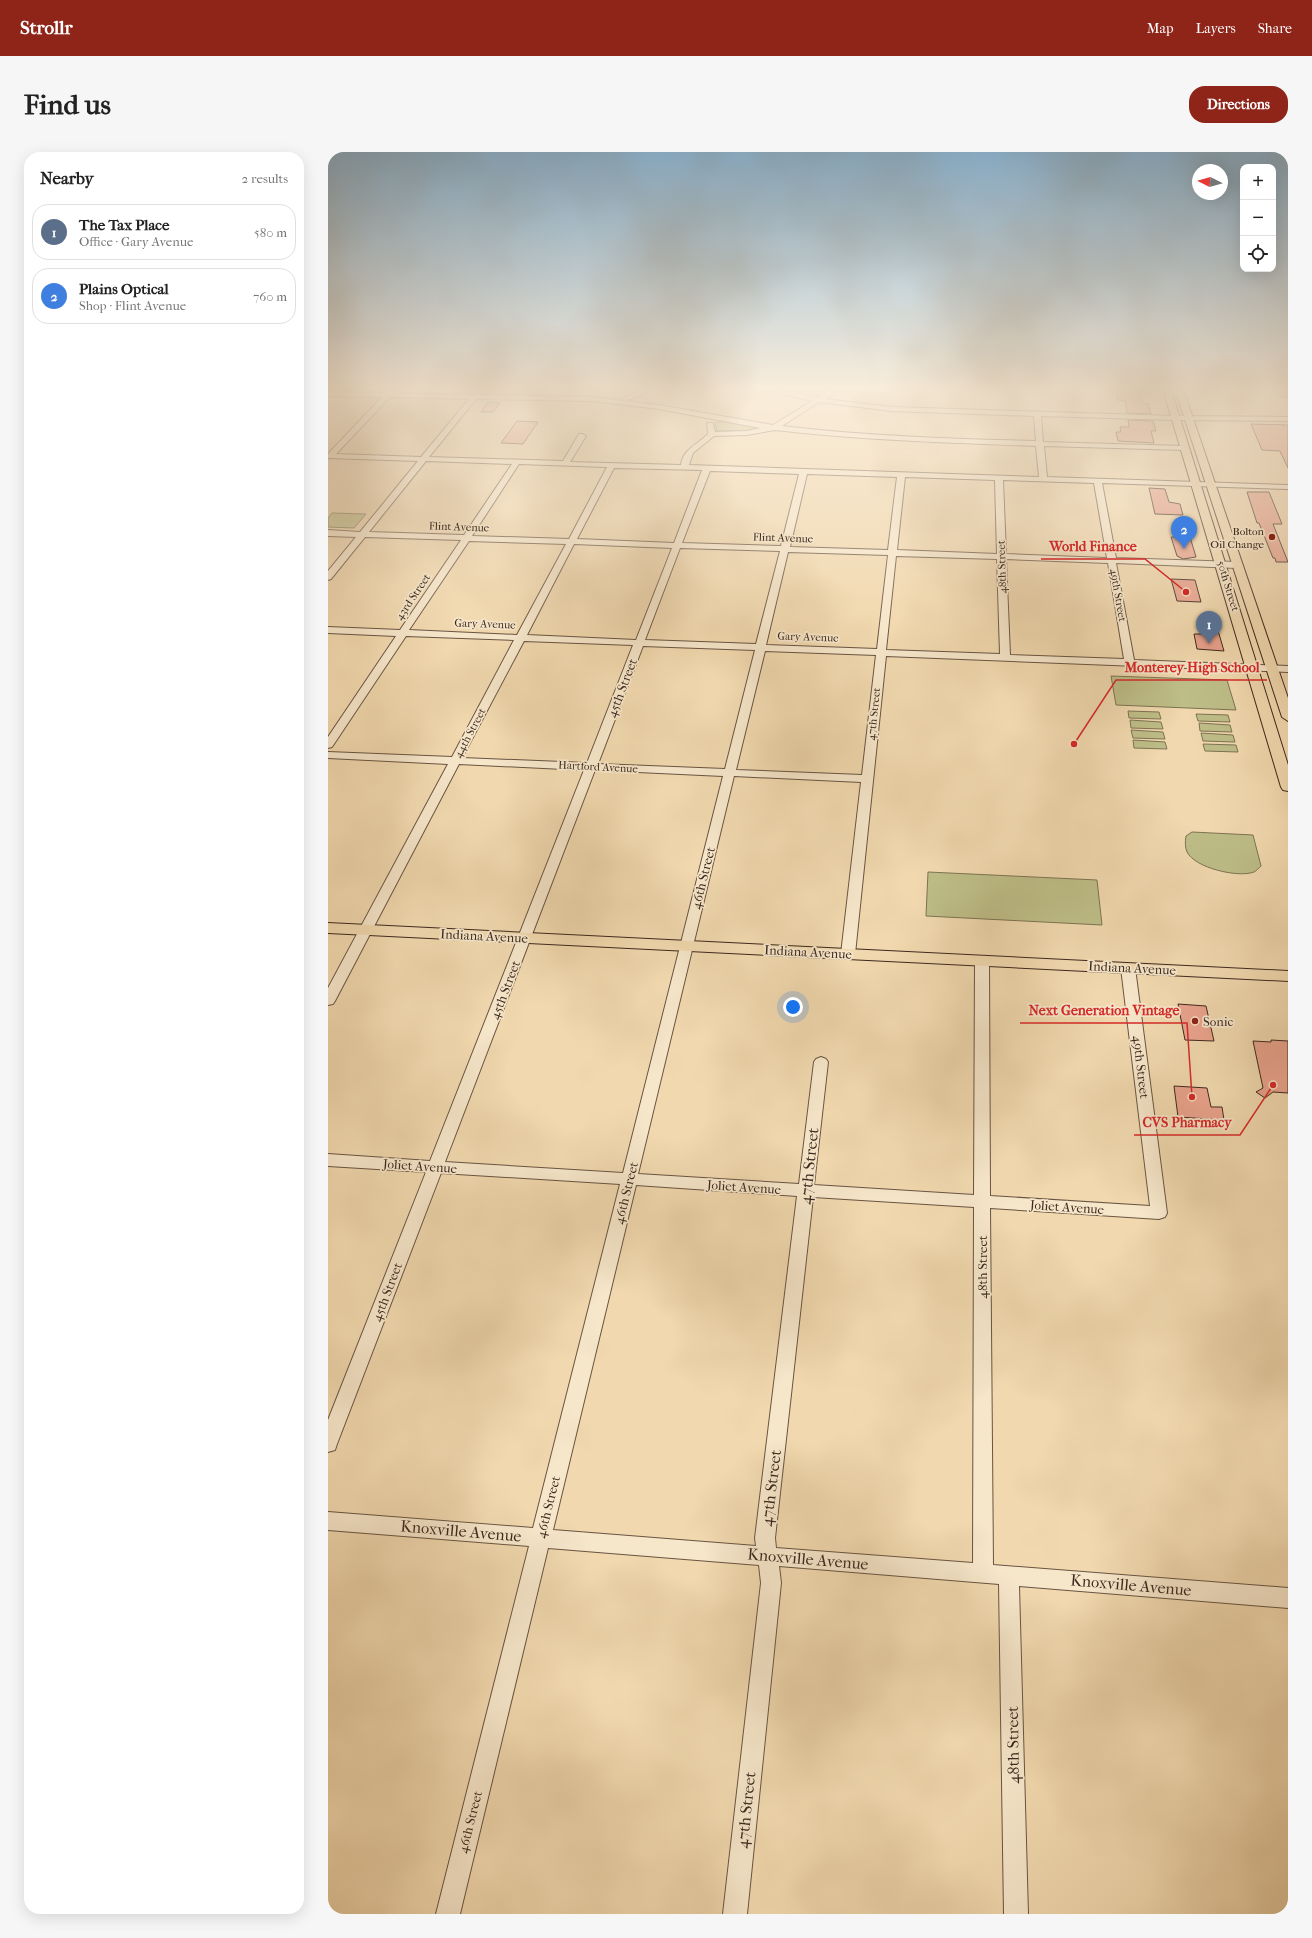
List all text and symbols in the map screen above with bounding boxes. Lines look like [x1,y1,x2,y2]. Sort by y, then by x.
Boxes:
text: Strollr [20,17,73,39]
text: Map [1147,20,1174,37]
text: Layers [1196,20,1236,37]
text: Share [1258,20,1292,37]
button: Directions [1189,86,1288,123]
text: Find us [24,88,111,121]
north arrow [1192,164,1228,200]
map controls [1240,164,1276,272]
button: + [1240,164,1276,200]
text: Nearby [40,168,94,188]
text: 2 results [242,171,288,186]
button: − [1240,200,1276,236]
text: The Tax Place [79,216,169,234]
text: 1 [52,225,56,240]
text: 580 m [254,225,287,240]
text: Office · Gary Avenue [79,234,193,249]
button: locate [1240,236,1276,272]
text: Plains Optical [79,280,169,298]
text: 2 [51,289,57,304]
text: 760 m [253,289,287,304]
text: Shop · Flint Avenue [79,298,186,313]
pin: 2 [1171,516,1197,549]
street label: Flint Avenue [429,519,490,535]
place label: Bolton Oil Change [1210,525,1265,551]
street label: Flint Avenue [753,530,814,546]
marker: Bolton Oil Change [1267,532,1277,542]
callout: World Finance [1041,533,1145,559]
text: World Finance [1048,538,1137,555]
street label: 48th Street [995,540,1009,594]
street label: 50th Street [1214,559,1242,613]
street label: 49th Street [1107,567,1129,623]
street label: 43rd Street [393,571,433,623]
pin: 1 [1196,611,1222,644]
street label: Gary Avenue [454,616,516,632]
street label: Gary Avenue [777,629,839,645]
callout: Monterey High School [1116,654,1267,680]
street label: 45th Street [604,656,640,720]
text: Monterey High School [1123,659,1260,676]
street label: 47th Street [865,687,883,741]
street label: 44th Street [451,706,489,760]
street label: Hartford Avenue [558,758,639,776]
street label: 46th Street [688,845,718,911]
street label: Indiana Avenue [440,926,529,946]
street label: Indiana Avenue [764,942,853,962]
street label: 45th Street [487,958,523,1022]
street label: Indiana Avenue [1088,958,1177,978]
your location [783,997,803,1017]
callout: Next Generation Vintage [1020,997,1187,1023]
text: Next Generation Vintage [1028,1002,1180,1019]
place label: Sonic [1203,1014,1234,1029]
marker: Sonic [1190,1016,1200,1026]
street label: 49th Street [1130,1035,1152,1100]
callout: CVS Pharmacy [1134,1109,1240,1135]
text: CVS Pharmacy [1142,1114,1233,1131]
street label: 47th Street [796,1126,823,1205]
street label: Joliet Avenue [381,1156,458,1176]
street label: 46th Street [611,1160,641,1226]
street label: Joliet Avenue [705,1177,782,1197]
street label: Joliet Avenue [1028,1197,1105,1217]
street label: 48th Street [975,1235,990,1299]
street label: 45th Street [369,1260,405,1324]
street label: 47th Street [757,1448,785,1527]
street label: 46th Street [533,1474,563,1540]
street label: Knoxville Avenue [400,1516,522,1546]
street label: Knoxville Avenue [747,1544,869,1574]
street label: Knoxville Avenue [1070,1570,1192,1600]
street label: 48th Street [1003,1706,1023,1784]
street label: 47th Street [733,1770,760,1849]
street label: 46th Street [455,1789,485,1855]

